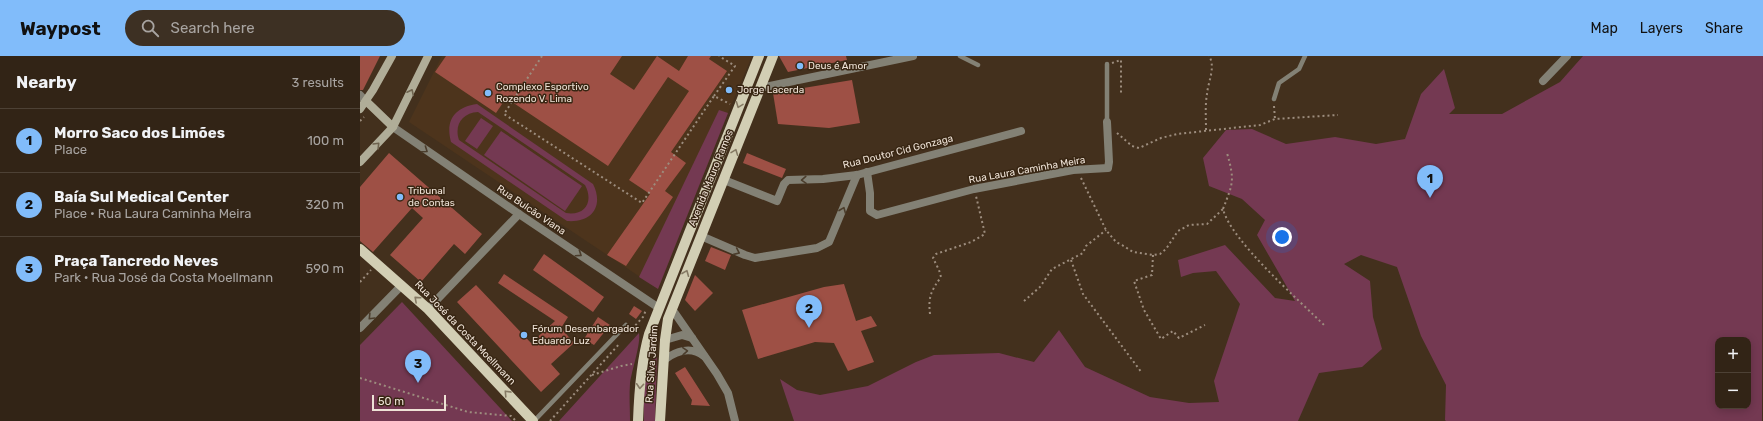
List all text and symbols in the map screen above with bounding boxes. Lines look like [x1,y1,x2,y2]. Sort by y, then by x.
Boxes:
search box [125,10,405,46]
text: Waypost [20,17,101,40]
icon: search [139,17,161,39]
text: Search here [171,19,255,37]
text: Map [1591,20,1618,37]
text: Layers [1640,20,1683,37]
text: Share [1705,20,1743,37]
place label: Deus é Amor [808,60,867,72]
marker: Deus é Amor [795,61,805,71]
text: Nearby [16,72,77,92]
text: 3 results [292,75,344,90]
place label: Complexo Esportivo Rozendo V. Lima [496,81,589,105]
place label: Jorge Lacerda [737,84,804,96]
marker: Jorge Lacerda [724,85,734,95]
marker: Complexo Esportivo Rozendo V. Lima [483,88,493,98]
one-way arrow [406,89,414,96]
one-way arrow [736,102,744,109]
text: Morro Saco dos Limões [54,124,225,142]
street label: Avenida Mauro Ramos [686,128,736,228]
text: 1 [26,133,32,148]
text: 100 m [307,133,344,148]
street label: Rua Doutor Cid Gonzaga [842,133,954,171]
text: Place [54,142,87,157]
one-way arrow [372,142,380,150]
one-way arrow [421,145,428,153]
one-way arrow [730,149,738,156]
street label: Rua Laura Caminha Meira [968,154,1086,186]
pin: 1 [1417,165,1443,198]
one-way arrow [801,175,807,184]
street label: Rua Bulcão Viana [494,182,568,238]
place label: Tribunal de Contas [408,185,455,209]
text: Baía Sul Medical Center [54,188,229,206]
marker: Tribunal de Contas [395,192,405,202]
text: 2 [25,197,33,212]
text: 320 m [306,197,344,212]
text: Place · Rua Laura Caminha Meira [54,206,251,221]
one-way arrow [838,207,846,215]
your location [1272,227,1292,247]
one-way arrow [733,247,740,255]
one-way arrow [575,249,582,257]
text: Praça Tancredo Neves [54,252,218,270]
text: 3 [25,261,33,276]
text: 590 m [306,261,344,276]
one-way arrow [681,269,689,277]
text: Park · Rua José da Costa Moellmann [54,270,273,285]
street label: Rua José da Costa Moellmann [412,279,518,387]
pin: 2 [796,295,822,328]
one-way arrow [414,296,422,304]
one-way arrow [368,312,376,320]
place label: Fórum Desembargador Eduardo Luz [532,323,639,347]
street label: Rua Silva Jardim [643,325,661,403]
marker: Fórum Desembargador Eduardo Luz [519,330,529,340]
map controls [1715,337,1751,409]
button: + [1715,337,1751,373]
one-way arrow [682,346,688,355]
pin: 3 [405,350,431,383]
button: − [1715,373,1751,409]
one-way arrow [636,383,645,389]
one-way arrow [505,390,512,397]
scale bar [372,393,446,412]
text: 50 m [378,395,404,408]

